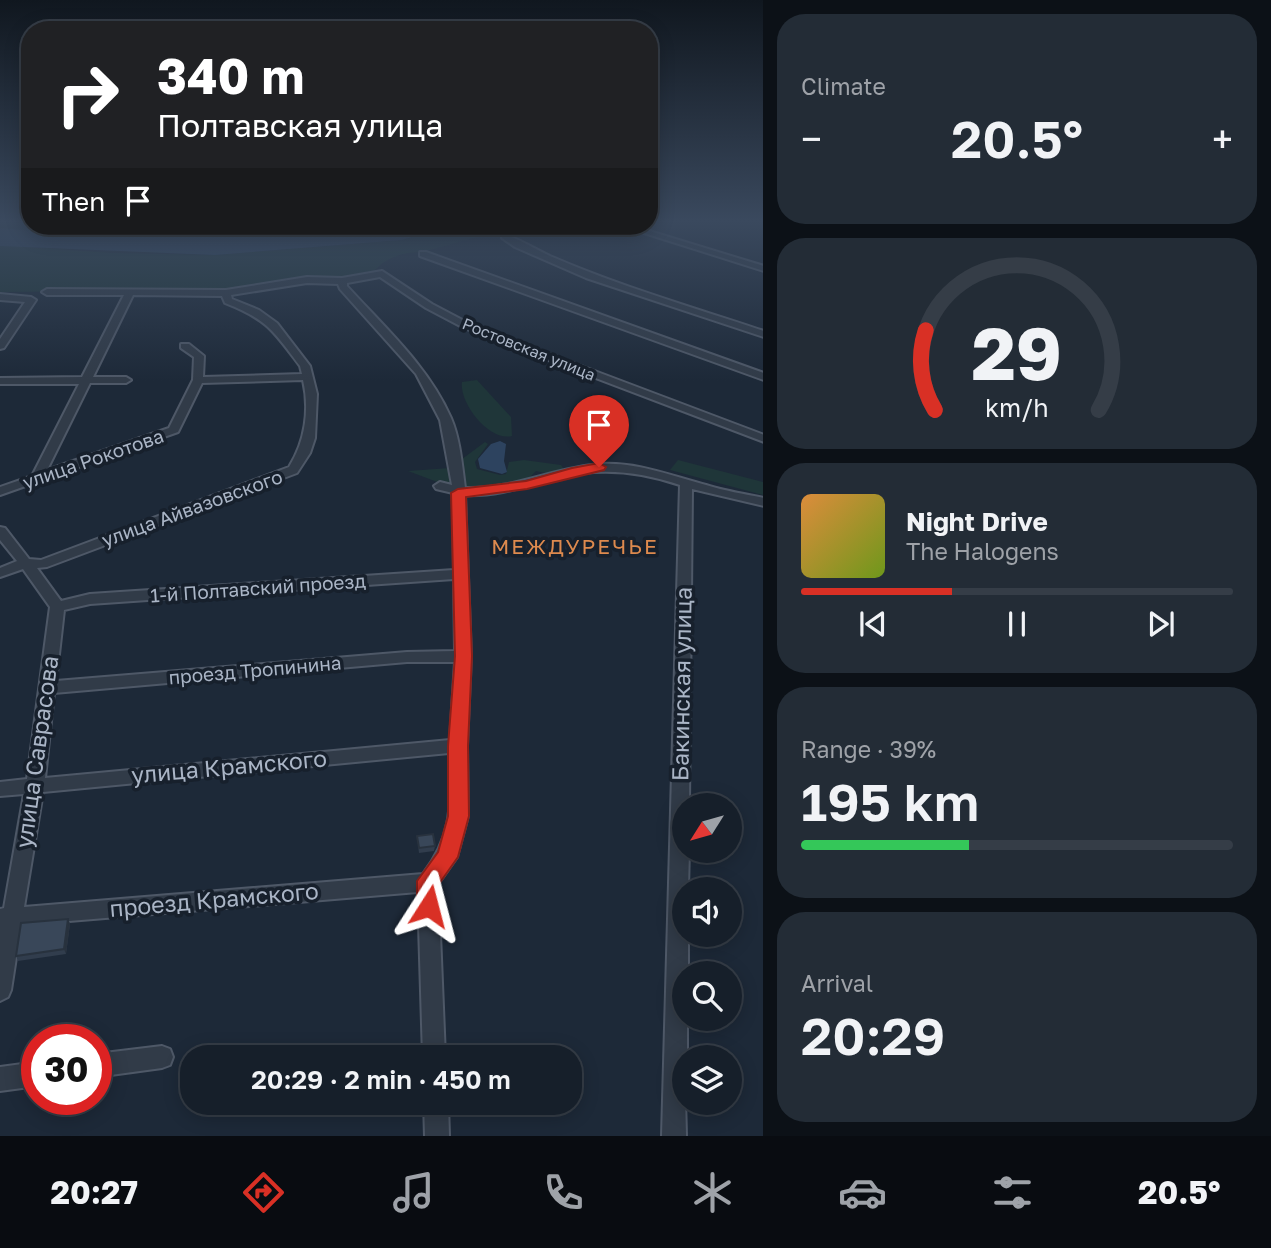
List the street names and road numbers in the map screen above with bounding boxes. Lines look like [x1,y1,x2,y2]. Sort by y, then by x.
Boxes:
street label: Ростовская улица [460,313,598,385]
street label: улица Рокотова [19,424,166,493]
street label: улица Айвазовского [98,464,285,551]
street label: 1-й Полтавский проезд [149,568,367,607]
street label: Бакинская улица [665,587,697,781]
street label: проезд Тропинина [168,650,342,689]
street label: улица Саврасова [9,654,63,850]
street label: улица Крамского [130,744,328,789]
street label: проезд Крамского [108,876,320,922]

